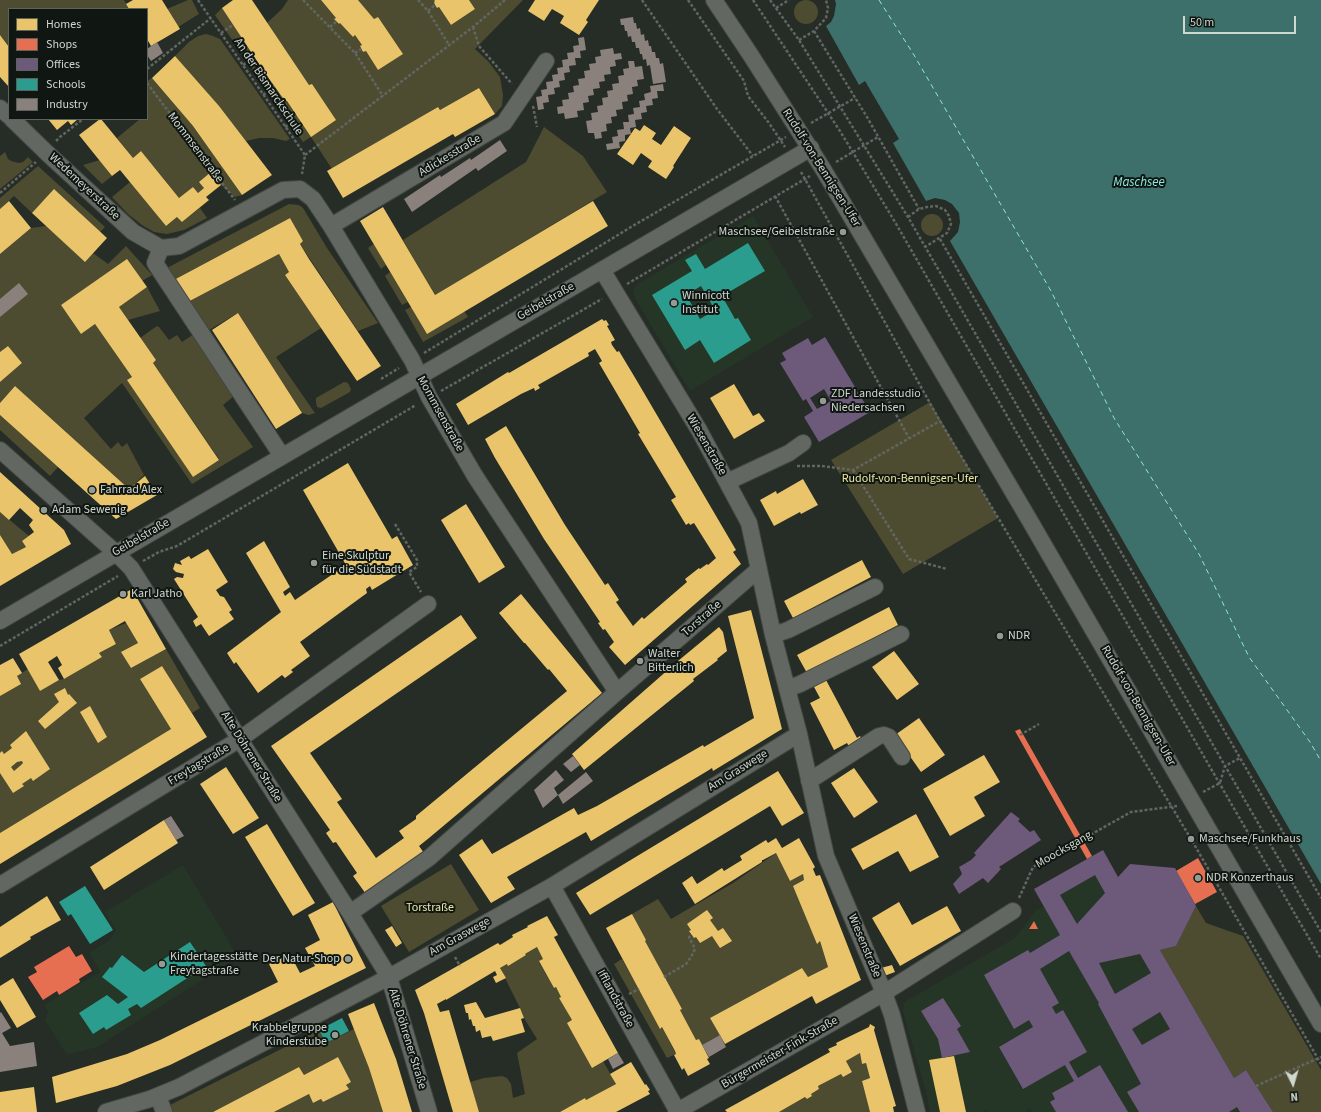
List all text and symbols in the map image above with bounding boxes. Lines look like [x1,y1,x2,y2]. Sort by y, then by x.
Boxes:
legend [8,8,148,120]
scale bar [1185,8,1298,34]
text: 50 m [1190,14,1214,31]
text: Homes [46,16,81,33]
text: Shops [46,36,77,53]
street label: An der Bismarckschule [230,36,306,138]
text: Offices [46,56,80,73]
text: Schools [46,76,86,93]
text: Industry [46,96,88,113]
street label: Rudolf-von-Bennigsen-Ufer [779,106,863,230]
street label: Mommsenstraße [164,110,226,186]
street label: Adickesstraße [416,132,484,180]
street label: Wedemeyerstraße [46,151,122,223]
water label: Maschsee [1113,175,1165,191]
place label: Maschsee/Geibelstraße [719,225,835,239]
marker: Maschsee/Geibelstraße [838,227,848,237]
street label: Geibelstraße [515,280,577,324]
place label: Winnicott Institut [682,289,730,317]
marker: Winnicott Institut [669,298,679,308]
street label: Mommsenstraße [413,374,467,454]
place label: ZDF Landesstudio Niedersachsen [831,387,921,415]
marker: ZDF Landesstudio Niedersachsen [818,396,828,406]
street label: Wiesenstraße [683,412,729,478]
park label: Rudolf-von-Bennigsen-Ufer [842,472,978,486]
place label: Fahrrad Alex [100,483,162,497]
marker: Fahrrad Alex [87,485,97,495]
place label: Adam Sewenig [52,503,126,517]
marker: Adam Sewenig [39,505,49,515]
street label: Geibelstraße [110,516,172,560]
place label: Eine Skulptur für die Südstadt [322,549,402,577]
marker: Eine Skulptur für die Südstadt [309,558,319,568]
place label: Karl Jatho [131,587,182,601]
marker: Karl Jatho [118,589,128,599]
street label: Torstraße [679,598,725,640]
place label: NDR [1008,629,1030,643]
marker: NDR [995,631,1005,641]
street label: Rudolf-von-Bennigsen-Ufer [1098,643,1178,769]
place label: Walter Bitterlich [648,647,694,675]
marker: Walter Bitterlich [635,656,645,666]
street label: Alte Döhrener Straße [217,709,285,805]
street label: Freytagstraße [166,741,232,789]
street label: Am Graswege [706,747,770,795]
street label: Moocksgang [1033,828,1095,872]
place label: Maschsee/Funkhaus [1199,832,1301,846]
marker: Maschsee/Funkhaus [1186,834,1196,844]
place label: NDR Konzerthaus [1206,871,1294,885]
marker: NDR Konzerthaus [1193,873,1203,883]
park label: Torstraße [406,901,454,915]
street label: Wiesenstraße [844,912,884,980]
street label: Am Graswege [427,914,493,960]
place label: Kindertagesstätte Freytagstraße [170,950,258,978]
place label: Der Natur-Shop [262,952,340,966]
marker: Der Natur-Shop [343,954,353,964]
marker: Kindertagesstätte Freytagstraße [157,959,167,969]
street label: Ifflandstraße [593,968,637,1030]
street label: Alte Döhrener Straße [385,987,429,1091]
street label: Bürgermeister-Fink-Straße [719,1014,841,1092]
place label: Krabbelgruppe Kinderstube [252,1021,327,1049]
marker: Krabbelgruppe Kinderstube [330,1030,340,1040]
north arrow [1273,1064,1313,1104]
text: N [1290,1089,1298,1104]

